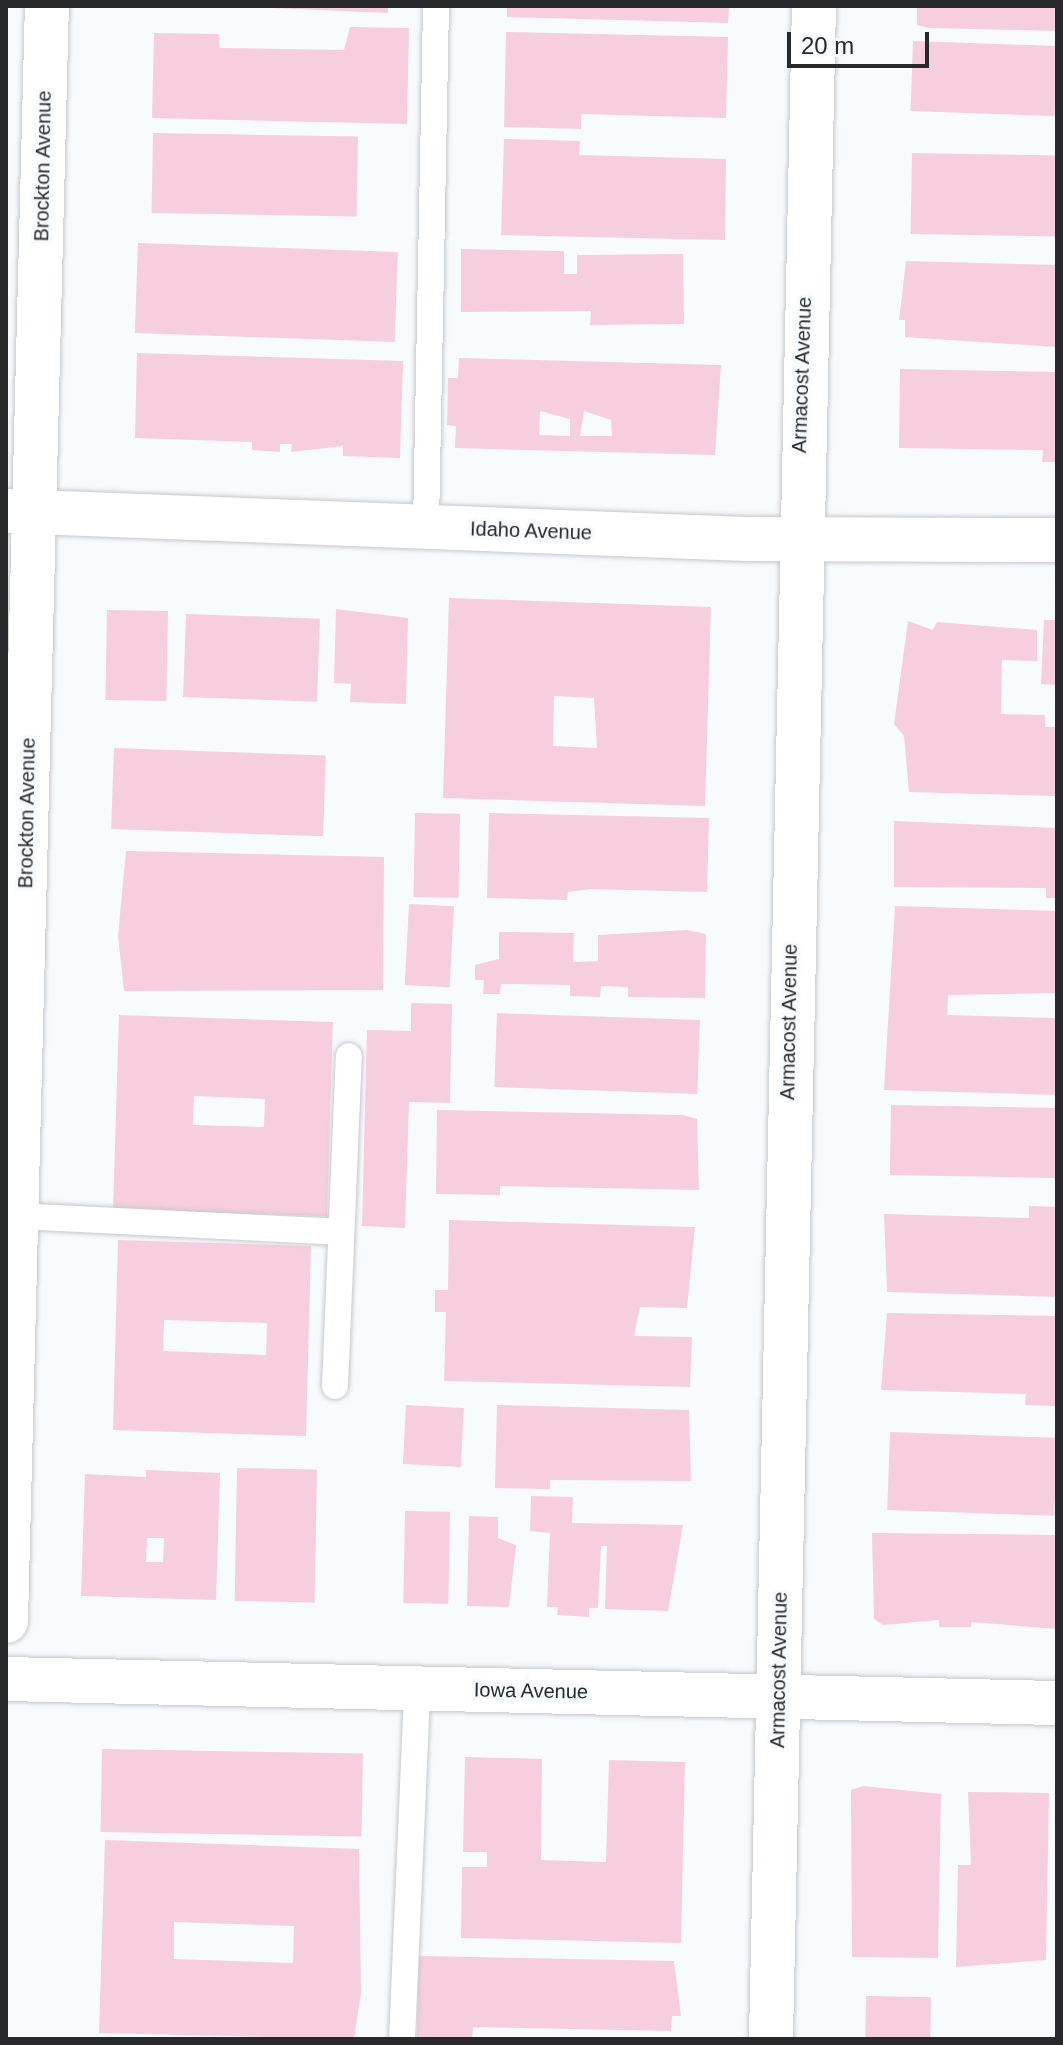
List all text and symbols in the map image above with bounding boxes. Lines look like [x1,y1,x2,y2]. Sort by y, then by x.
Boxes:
scale bar [791,16,933,66]
text: 20 m [801,32,854,59]
street label: Brockton Avenue [30,90,56,242]
street label: Armacost Avenue [787,296,817,454]
street label: Idaho Avenue [469,517,593,545]
street label: Brockton Avenue [14,737,40,889]
street label: Armacost Avenue [776,943,802,1101]
street label: Armacost Avenue [766,1591,792,1749]
street label: Iowa Avenue [473,1678,589,1704]

